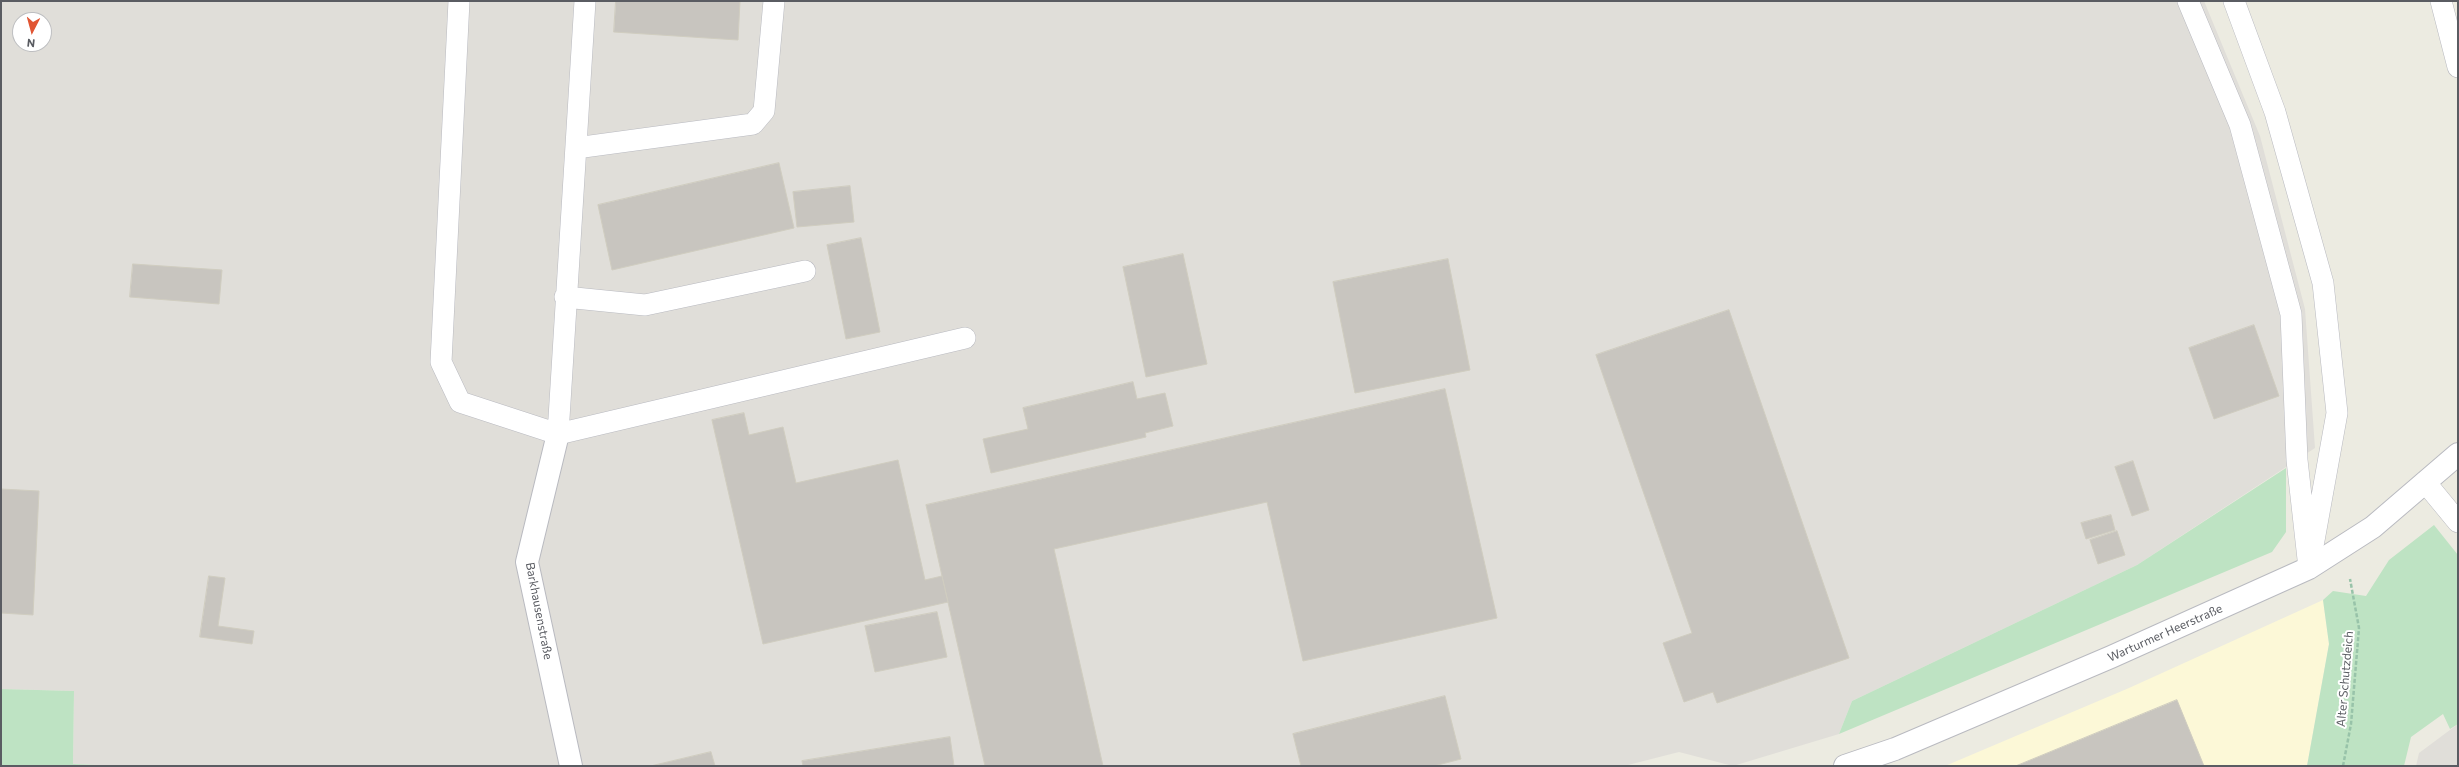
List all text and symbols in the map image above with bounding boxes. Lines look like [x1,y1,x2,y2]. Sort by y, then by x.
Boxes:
north arrow [12,12,52,52]
text: N [26,37,36,50]
street label: Barkhausenstraße [523,561,555,661]
street label: Warturmer Heerstraße [2105,601,2225,665]
street label: Alter Schutzdeich [2334,630,2356,728]

